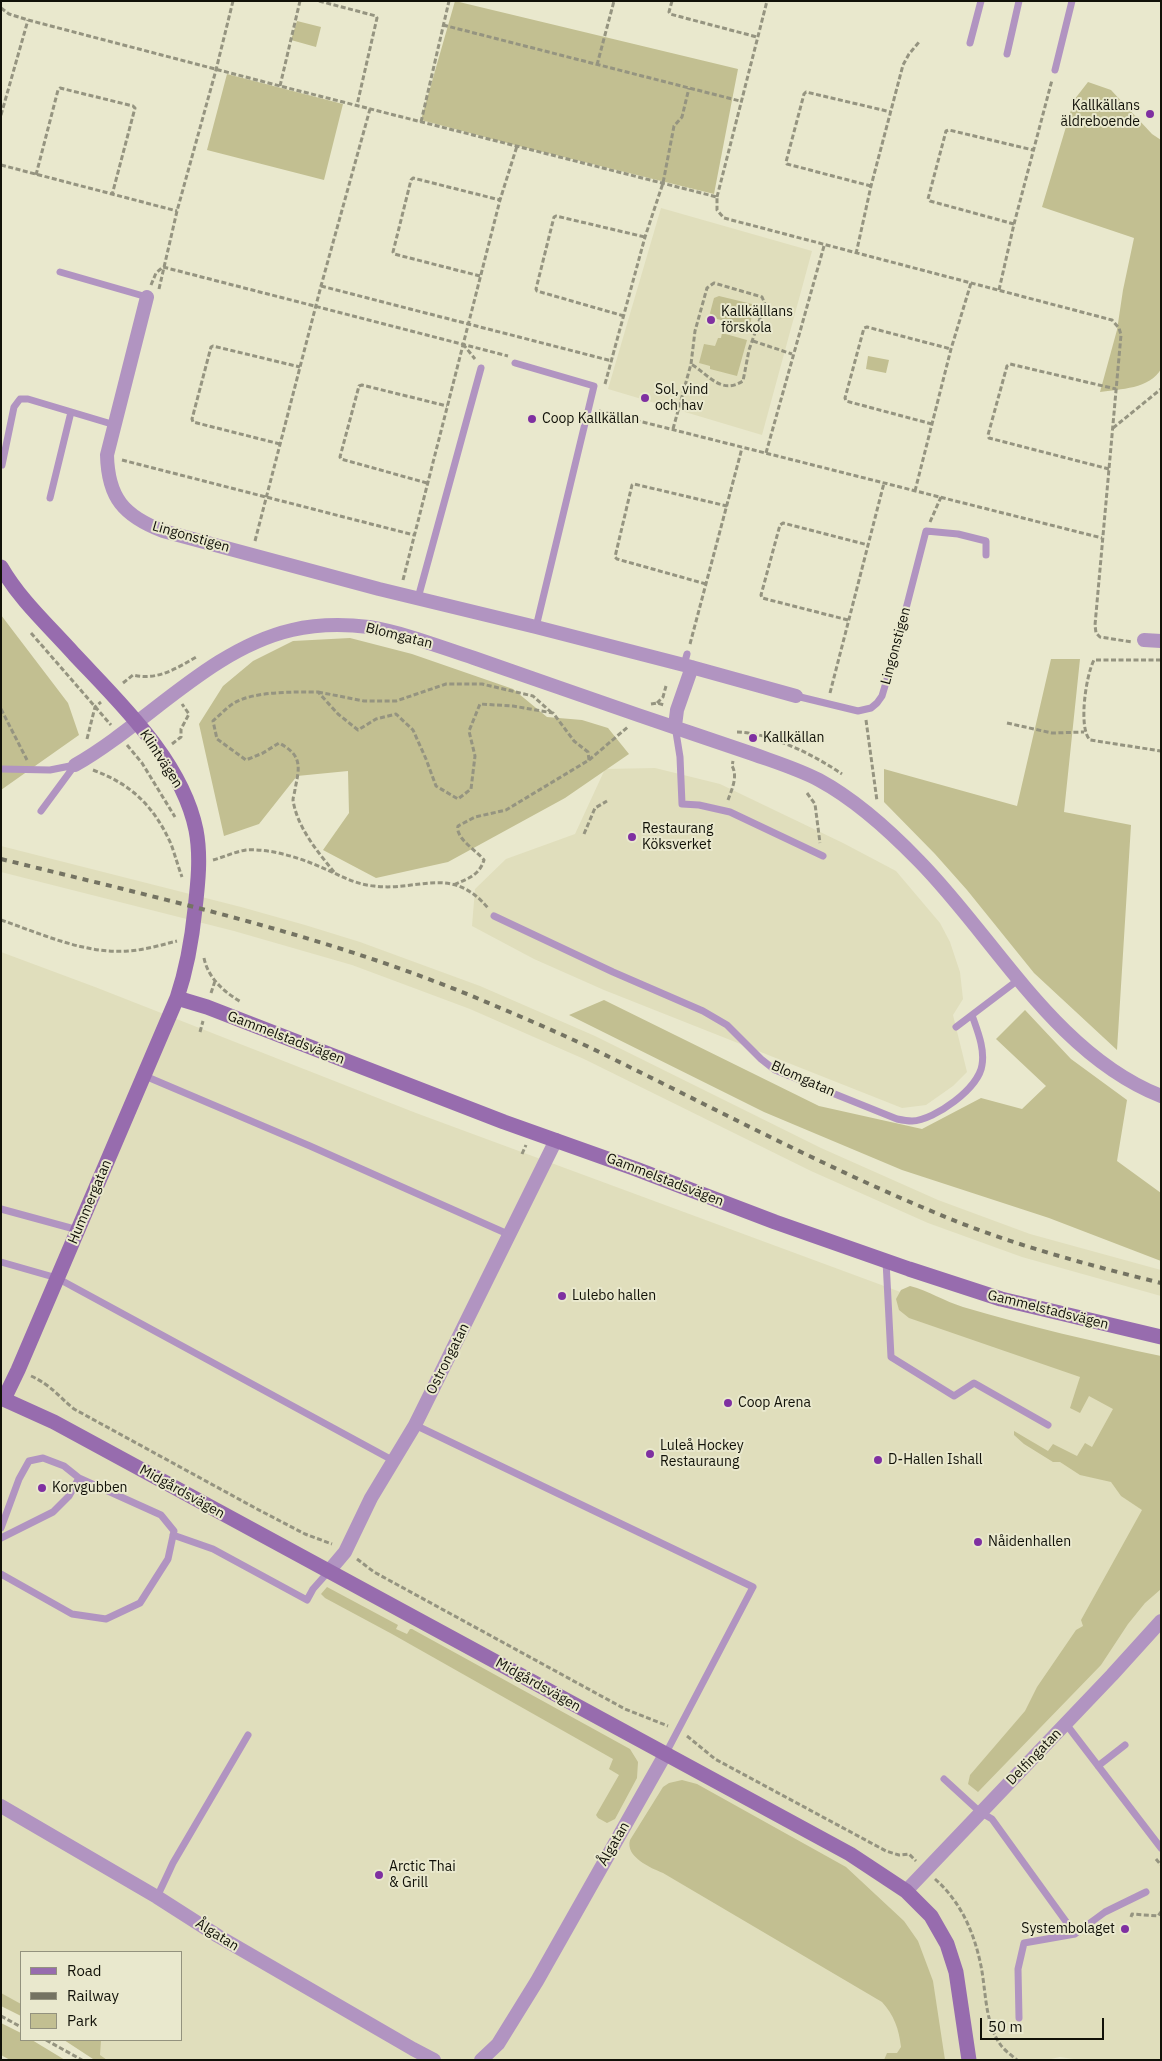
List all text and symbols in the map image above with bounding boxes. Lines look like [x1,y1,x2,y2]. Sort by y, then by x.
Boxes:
place label: Kallkällans äldreboende [1060,98,1140,130]
marker: Kallkällans äldreboende [1144,108,1156,120]
place label: Kallkälllans förskola [721,304,793,336]
marker: Kallkälllans förskola [705,314,717,326]
place label: Sol, vind och hav [655,382,708,414]
marker: Sol, vind och hav [639,392,651,404]
place label: Coop Kallkällan [542,411,639,427]
marker: Coop Kallkällan [526,413,538,425]
street label: Lingonstigen [150,518,232,556]
street label: Lingonstigen [878,605,914,687]
street label: Blomgatan [364,620,434,652]
street label: Klintvägen [136,727,186,791]
place label: Kallkällan [763,730,824,746]
marker: Kallkällan [747,732,759,744]
place label: Restaurang Köksverket [642,821,713,854]
marker: Restaurang Köksverket [626,831,638,843]
street label: Gammelstadsvägen [225,1008,347,1068]
street label: Blomgatan [768,1057,838,1101]
street label: Gammelstadsvägen [604,1150,726,1210]
street label: Hummergatan [65,1157,115,1247]
street label: Gammelstadsvägen [986,1287,1110,1333]
place label: Lulebo hallen [572,1288,656,1304]
marker: Lulebo hallen [556,1290,568,1302]
street label: Ostrongatan [423,1321,473,1397]
place label: Coop Arena [738,1395,811,1411]
marker: Coop Arena [722,1397,734,1409]
place label: Luleå Hockey Restauraung [660,1438,744,1470]
marker: Luleå Hockey Restauraung [644,1448,656,1460]
place label: D-Hallen Ishall [888,1452,982,1468]
marker: D-Hallen Ishall [872,1454,884,1466]
street label: Midgårdsvägen [136,1462,228,1522]
place label: Korvgubben [52,1480,128,1496]
marker: Korvgubben [36,1482,48,1494]
place label: Nåidenhallen [988,1534,1071,1550]
marker: Nåidenhallen [972,1536,984,1548]
street label: Midgårdsvägen [492,1655,584,1715]
street label: Delfingatan [1003,1725,1065,1789]
street label: Ålgatan [595,1819,633,1869]
place label: Arctic Thai & Grill [389,1859,456,1891]
marker: Arctic Thai & Grill [373,1869,385,1881]
street label: Ålgatan [192,1915,242,1955]
place label: Systembolaget [1021,1921,1115,1937]
marker: Systembolaget [1119,1923,1131,1935]
legend [20,1951,182,2041]
text: Road [67,1961,102,1980]
text: Railway [67,1986,119,2005]
scale bar [982,2008,1106,2040]
text: Park [67,2011,97,2030]
text: 50 m [988,2017,1023,2036]

